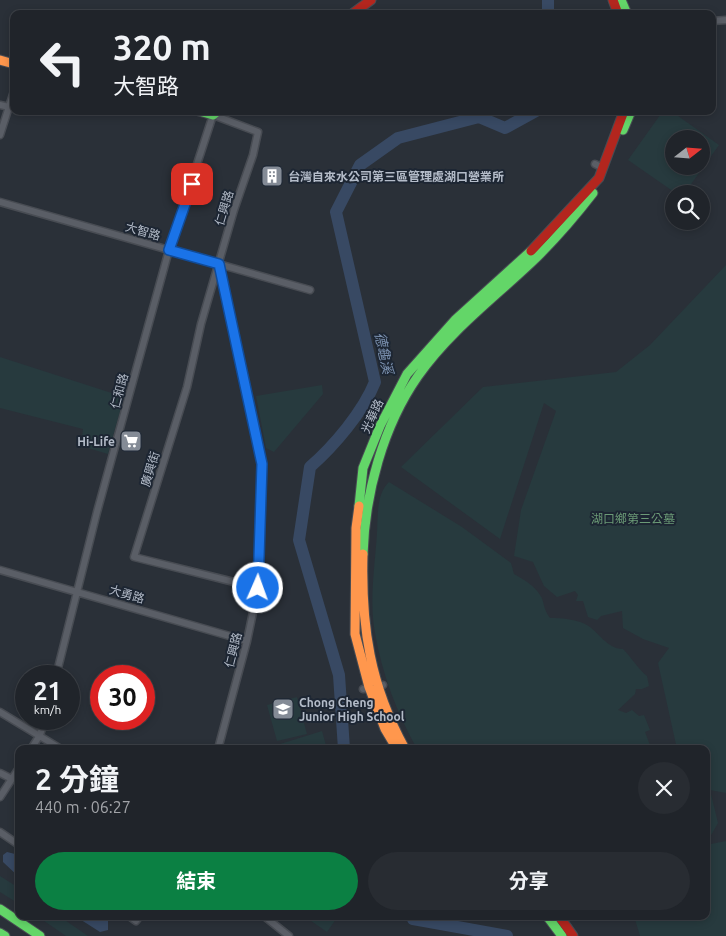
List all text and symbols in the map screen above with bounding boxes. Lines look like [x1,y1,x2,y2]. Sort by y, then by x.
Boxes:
text: 320 m [113,27,211,67]
icon: left [30,30,95,95]
text: 大智路 [113,73,179,98]
north arrow [665,130,710,175]
map controls [665,130,710,230]
pin [171,163,213,205]
building icon: 台灣自來水公司第三區管理處湖口營業所 [260,164,284,188]
icon: arrive [178,170,206,198]
place label: 台灣自來水公司第三區管理處湖口營業所 [288,170,504,183]
button: search [665,185,710,230]
street label: 仁興路 [213,189,235,227]
street label: 大智路 [124,220,162,242]
water label: 德龜溪 [372,331,397,377]
street label: 仁和路 [108,372,130,410]
street label: 光華路 [358,397,386,435]
supermarket icon: Hi-Life [119,429,143,453]
place label: Hi-Life [77,435,115,448]
street label: 廣興街 [139,450,161,488]
park label: 湖口鄉第三公墓 [591,512,675,525]
position arrow [231,561,283,613]
street label: 大勇路 [108,583,146,605]
street label: 仁興路 [222,631,244,669]
speed limit sign: 30 [90,665,155,730]
text: 21 [33,677,62,705]
place label: Chong Cheng Junior High School [299,696,405,723]
school or university icon: Chong Cheng Junior High School [271,697,295,721]
text: km/h [34,703,61,716]
text: 2 分鐘 [35,762,119,796]
button: close [638,762,690,814]
text: 440 m · 06:27 [35,798,131,816]
button: 結束 [35,852,358,910]
button: 分享 [368,852,690,910]

